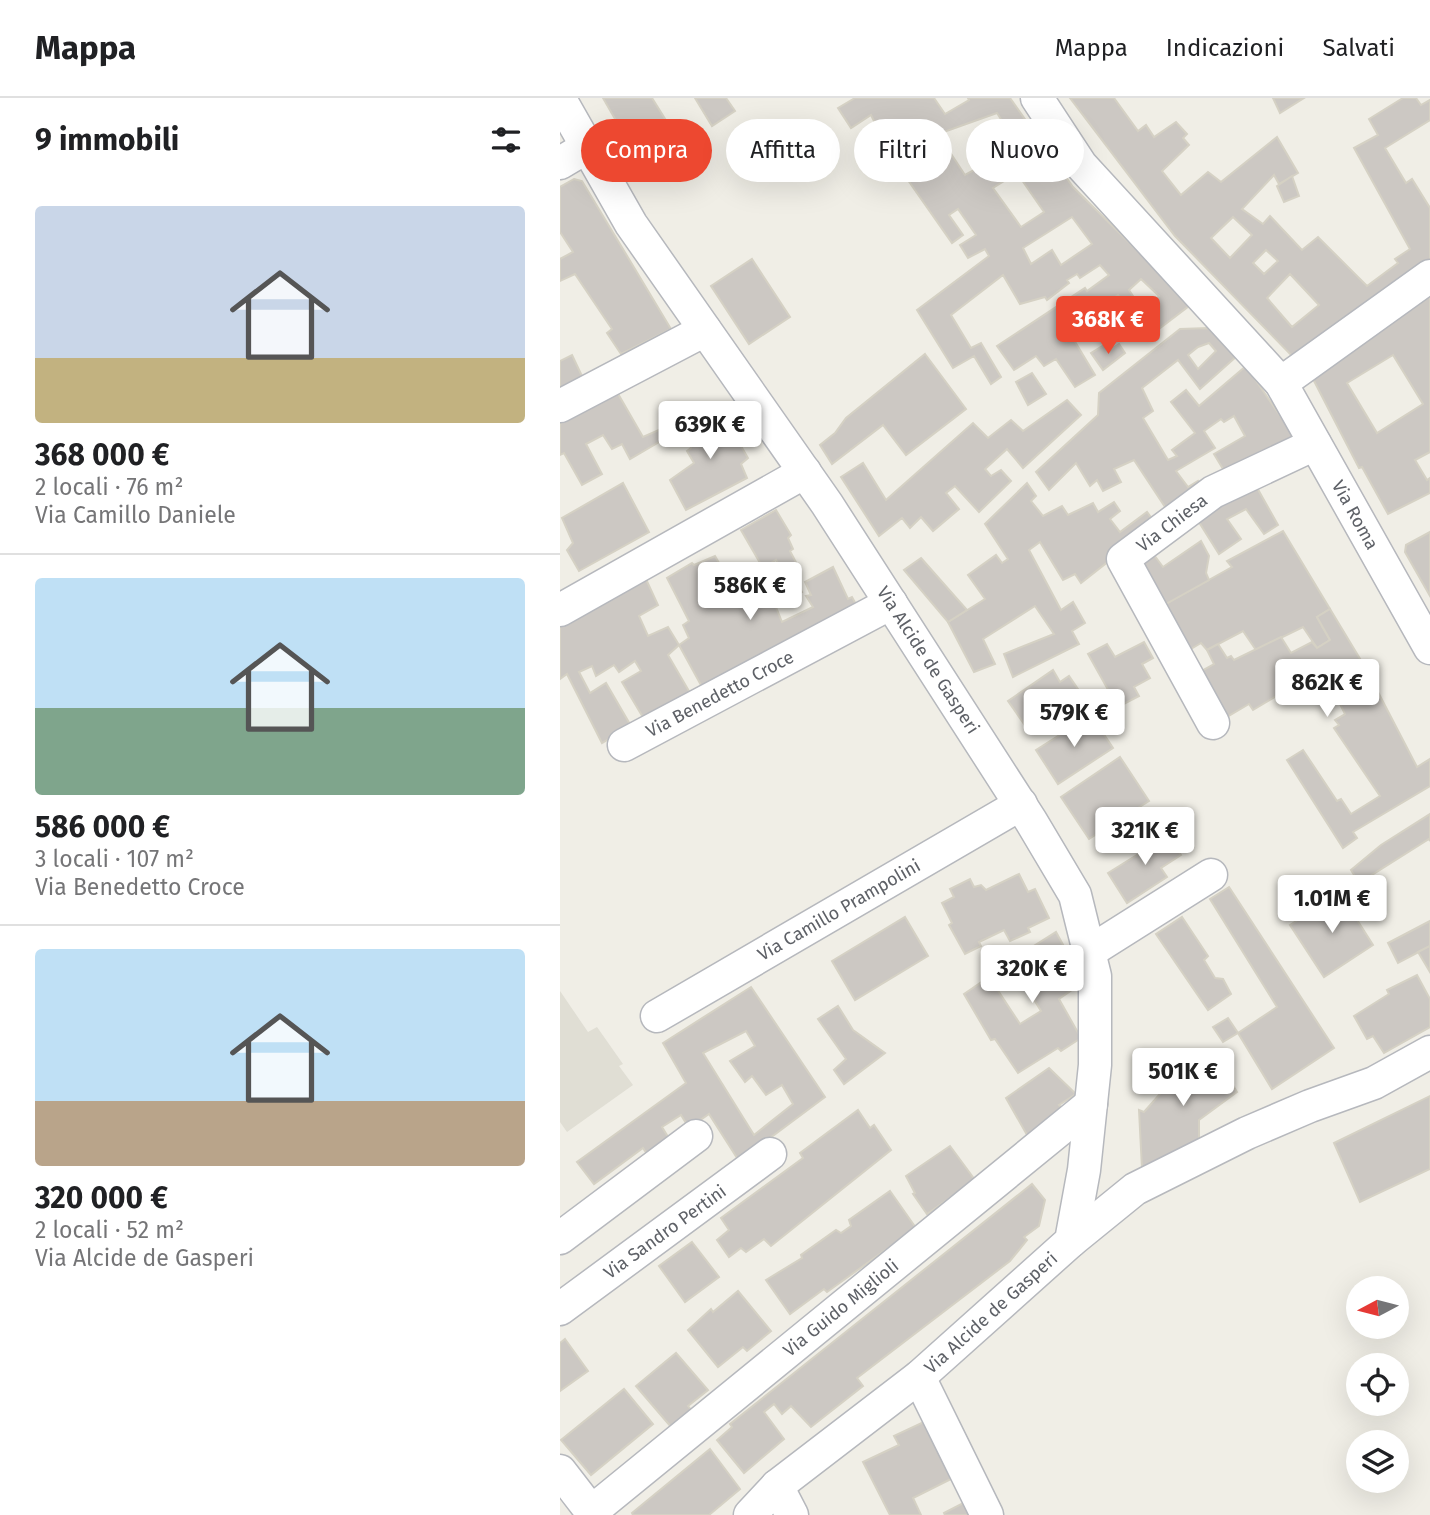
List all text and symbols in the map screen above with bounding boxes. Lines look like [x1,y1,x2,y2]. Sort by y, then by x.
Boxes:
text: Mappa [35,28,136,68]
text: Mappa [1055,34,1128,62]
text: Indicazioni [1166,34,1284,62]
text: Salvati [1322,34,1395,62]
chip: Compra [581,119,712,182]
chip: Affitta [726,119,840,182]
chip: Filtri [854,119,952,182]
chip: Nuovo [966,119,1084,182]
icon: filters [487,121,525,159]
text: 9 immobili [35,122,179,158]
icon: home [217,252,343,378]
pin: 368K € [1051,296,1165,356]
text: 368K € [1072,305,1144,333]
pin: 639K € [653,402,767,461]
text: 639K € [675,410,745,438]
text: 368 000 € [35,437,170,473]
text: 2 locali · 76 m² [35,473,183,501]
street label: Via Roma [1327,476,1383,554]
street label: Via Chiesa [1132,489,1212,557]
text: Via Camillo Daniele [35,501,236,529]
pin: 586K € [693,562,807,622]
text: 586K € [714,571,786,599]
street label: Via Alcide de Gasperi [872,582,984,738]
icon: home [217,624,343,750]
street label: Via Benedetto Croce [642,646,798,742]
pin: 862K € [1270,660,1384,719]
text: 862K € [1291,668,1363,696]
pin: 579K € [1017,690,1131,749]
text: 579K € [1040,698,1108,726]
pin: 321K € [1088,808,1202,867]
text: 586 000 € [35,809,170,845]
text: 321K € [1111,816,1179,844]
text: 3 locali · 107 m² [35,845,194,873]
street label: Via Camillo Prampolini [754,854,924,966]
text: Via Benedetto Croce [35,873,245,901]
pin: 1.01M € [1267,876,1397,935]
text: 1.01M € [1294,884,1370,912]
pin: 320K € [975,946,1089,1005]
text: 320K € [997,954,1067,982]
icon: home [217,995,343,1121]
pin: 501K € [1126,1048,1240,1108]
text: 501K € [1148,1057,1218,1085]
text: 320 000 € [35,1180,168,1216]
street label: Via Sandro Pertini [599,1180,731,1284]
text: 2 locali · 52 m² [35,1216,184,1244]
text: Via Alcide de Gasperi [35,1244,254,1272]
street label: Via Alcide de Gasperi [920,1247,1062,1379]
street label: Via Guido Miglioli [779,1255,903,1361]
north arrow [1346,1276,1409,1339]
map controls [1346,1276,1409,1493]
button: locate [1346,1353,1409,1416]
button: layers [1346,1430,1409,1493]

